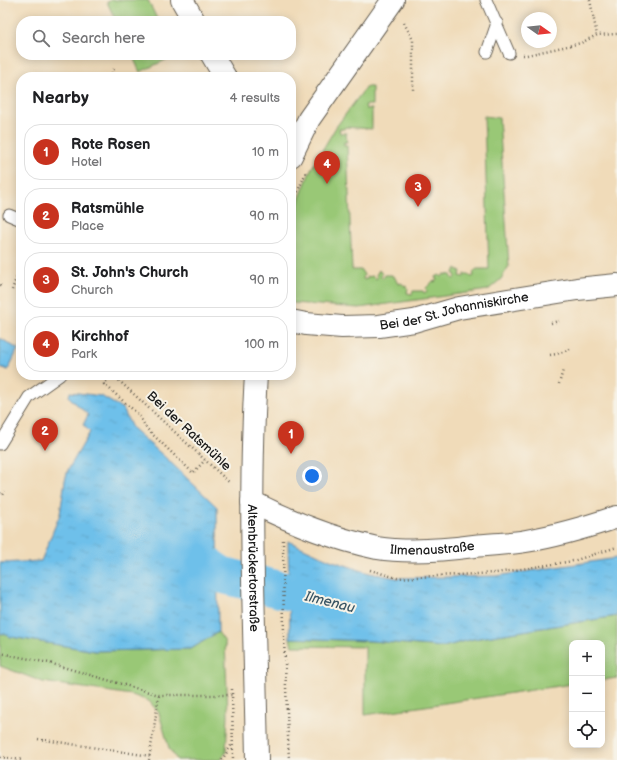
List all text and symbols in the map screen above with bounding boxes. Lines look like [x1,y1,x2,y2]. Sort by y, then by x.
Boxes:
north arrow [521,12,557,48]
search box [16,16,296,60]
icon: search [30,27,52,49]
text: Search here [62,29,145,48]
text: Nearby [32,88,89,108]
text: 4 results [230,90,280,106]
text: Rote Rosen [71,135,151,154]
text: 1 [43,144,49,160]
text: 10 m [252,144,279,160]
pin: 4 [314,151,340,184]
text: Hotel [71,154,102,170]
pin: 3 [405,174,431,207]
text: Ratsmühle [71,199,144,218]
text: 2 [42,208,50,224]
text: 90 m [250,208,279,224]
text: Place [71,218,104,234]
text: St. John's Church [71,263,188,282]
text: 3 [42,272,50,288]
text: 90 m [250,272,279,288]
text: Church [71,282,113,298]
street label: Bei der St. Johanniskirche [378,289,530,334]
text: Kirchhof [71,327,129,346]
text: 4 [42,336,50,352]
text: 100 m [244,336,279,352]
text: Park [71,346,97,362]
street label: Bei der Ratsmühle [144,388,235,474]
pin: 2 [32,418,58,451]
pin: 1 [278,421,304,454]
your location [302,466,322,486]
street label: Altenbrückertorstraße [244,504,262,632]
street label: Ilmenaustraße [389,538,476,559]
water label: Ilmenau [302,587,357,616]
map controls [569,640,605,748]
button: + [569,640,605,676]
button: − [569,676,605,712]
button: locate [569,712,605,748]

